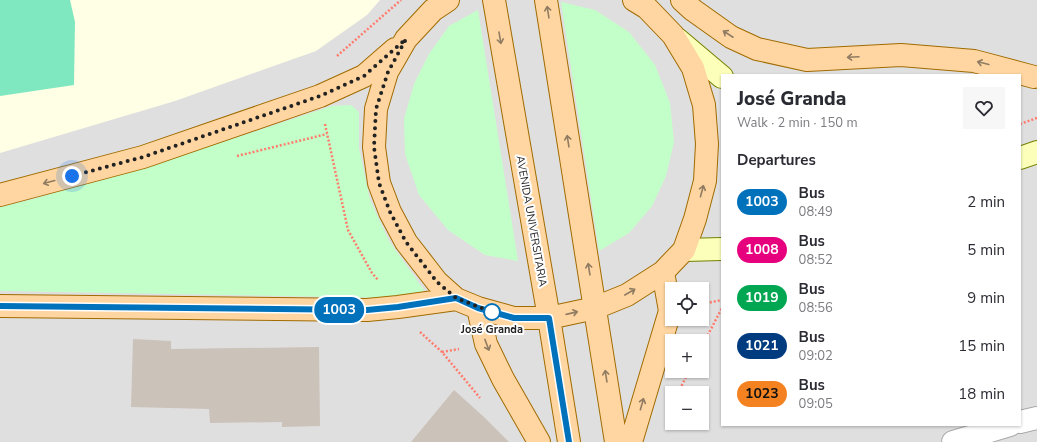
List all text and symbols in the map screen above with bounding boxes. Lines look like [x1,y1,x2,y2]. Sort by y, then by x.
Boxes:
one-way arrow [544,6,552,19]
one-way arrow [722,30,734,38]
one-way arrow [496,32,504,45]
one-way arrow [847,54,860,61]
one-way arrow [977,59,990,67]
text: José Granda [737,86,846,112]
button: heart [963,87,1005,129]
text: Walk · 2 min · 150 m [737,114,858,132]
one-way arrow [564,135,572,148]
text: Departures [737,150,816,170]
street label: AVENIDA UNIVERSITARIA [513,154,550,288]
your location [62,166,82,186]
one-way arrow [43,178,56,186]
text: Bus [799,183,825,203]
one-way arrow [699,185,706,198]
text: 1003 [745,192,779,211]
text: 2 min [967,192,1005,212]
text: 08:49 [799,203,833,221]
text: Bus [799,231,825,251]
text: 1008 [745,240,779,259]
text: 5 min [967,240,1005,260]
text: 08:52 [799,251,833,269]
one-way arrow [585,263,593,276]
text: Bus [799,279,825,299]
map controls [665,282,709,430]
button: locate [665,282,709,326]
one-way arrow [624,288,636,296]
text: 1019 [745,288,779,307]
text: 9 min [967,288,1005,308]
line badge: 1003 [311,297,367,323]
text: 08:56 [799,299,833,317]
text: 1003 [322,300,356,319]
marker: José Granda [483,303,501,321]
one-way arrow [565,309,578,316]
place label: José Granda [460,322,523,337]
text: Bus [799,327,825,347]
button: + [665,334,709,378]
text: 1021 [745,336,779,355]
text: 15 min [958,336,1005,356]
one-way arrow [484,339,492,351]
text: 09:02 [799,347,833,365]
one-way arrow [602,370,610,383]
text: Bus [799,375,825,395]
text: 1023 [745,384,779,403]
text: 18 min [958,384,1005,404]
button: − [665,386,709,430]
text: 09:05 [799,395,833,413]
one-way arrow [639,398,646,411]

